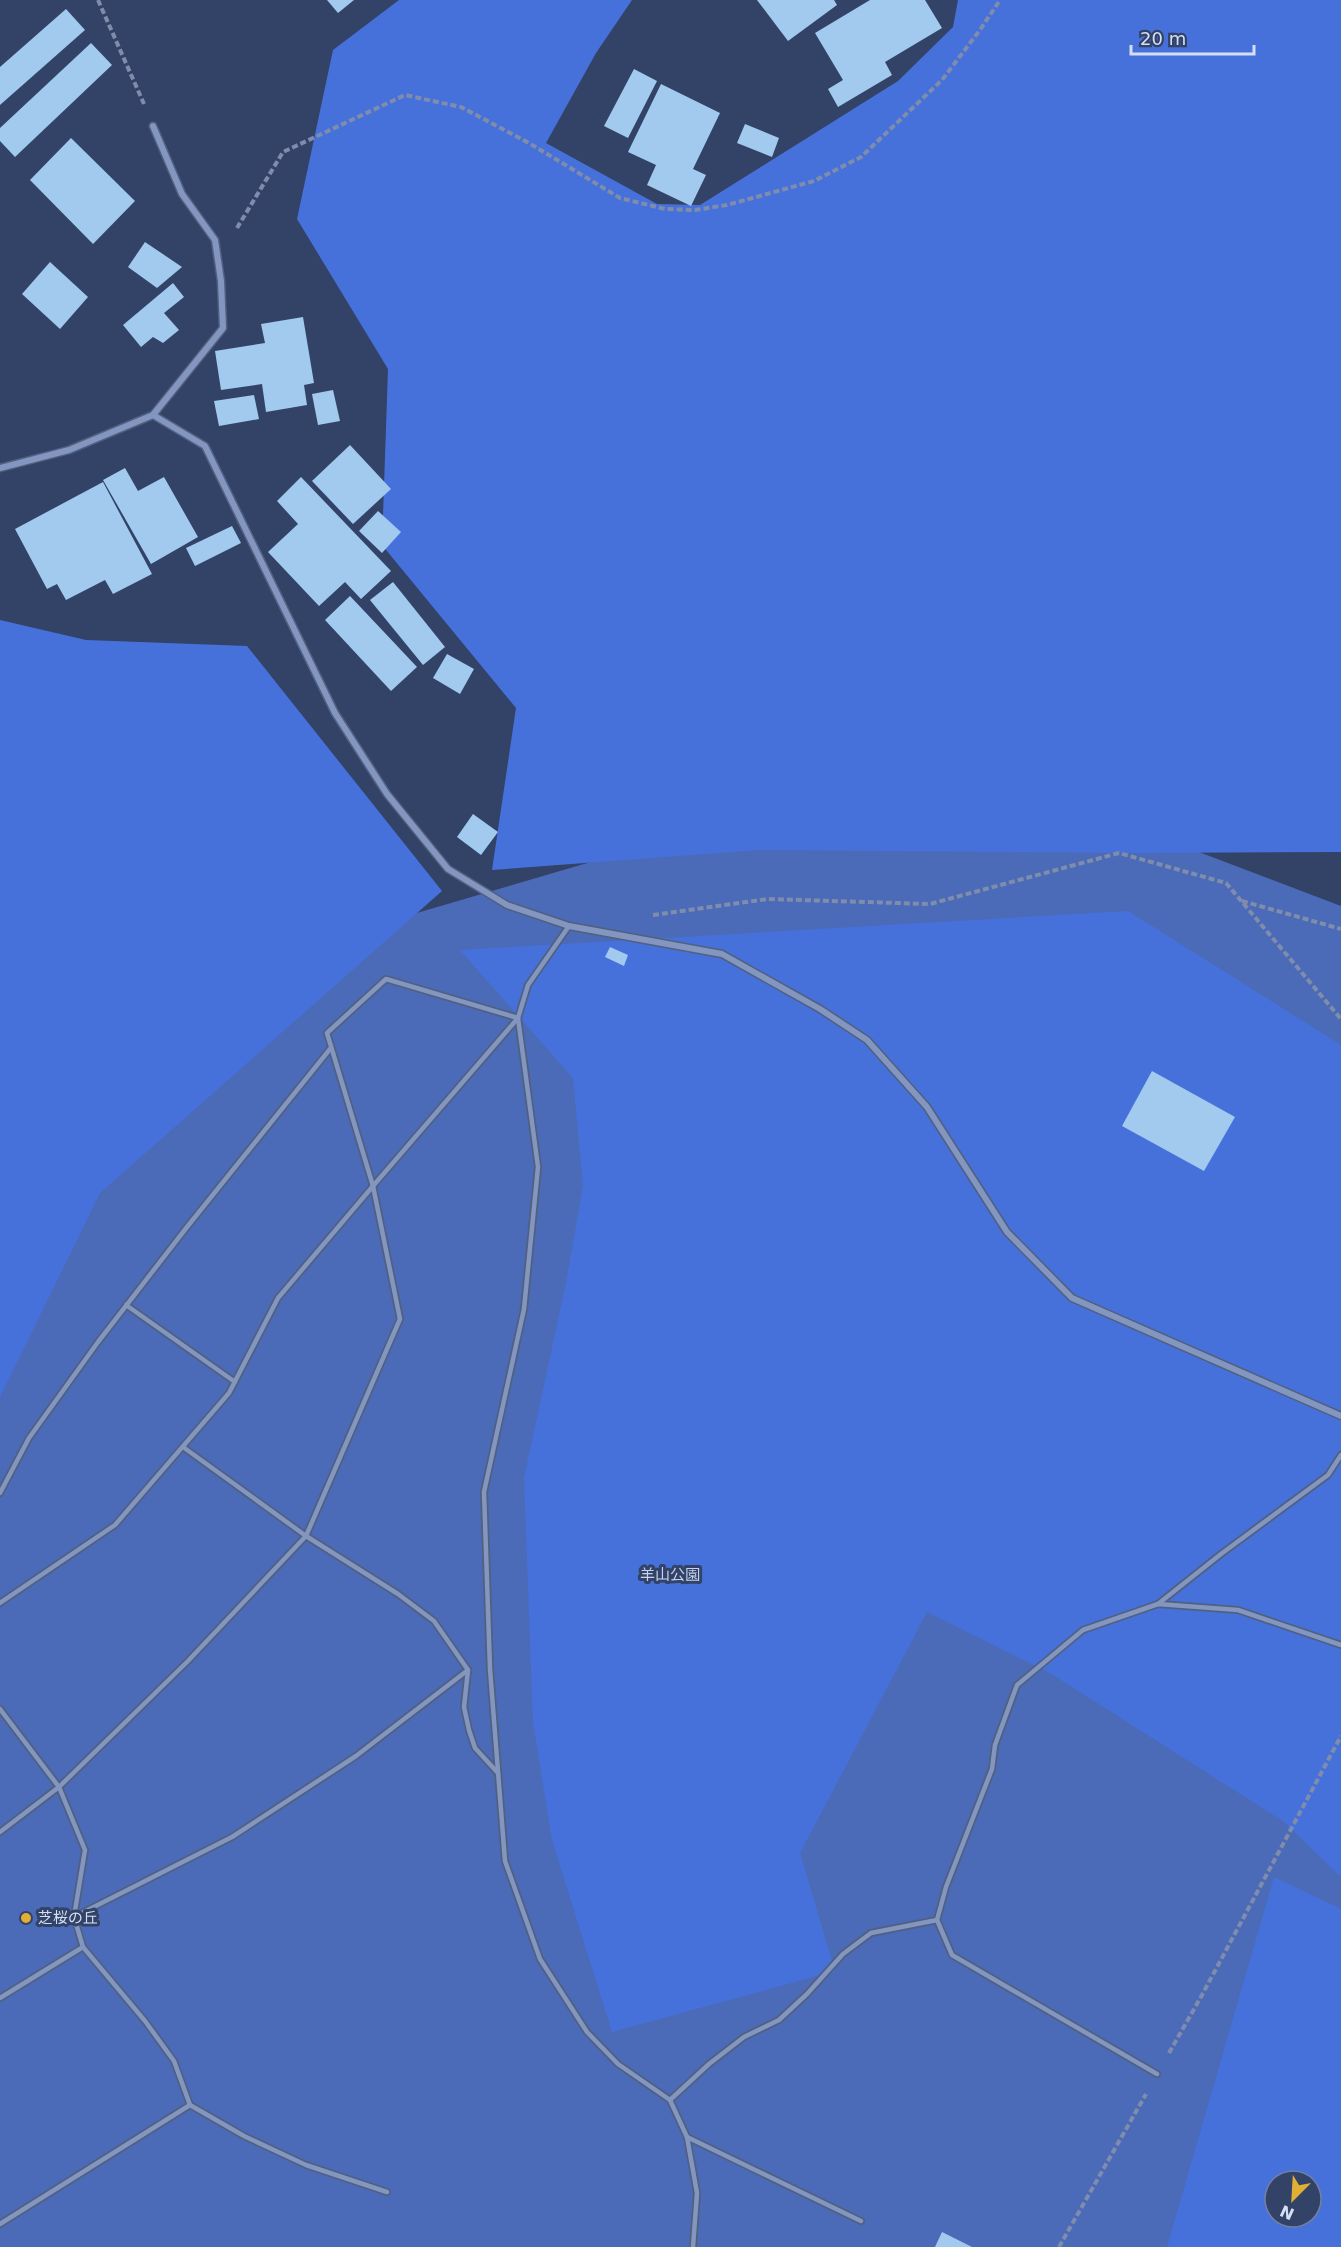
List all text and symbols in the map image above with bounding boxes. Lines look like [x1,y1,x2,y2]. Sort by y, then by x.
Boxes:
scale bar [1131,18,1254,56]
text: 20 m [1140,28,1186,49]
park label: 羊山公園 [640,1566,700,1584]
place label: 芝桜の丘 [38,1909,98,1927]
marker: 芝桜の丘 [19,1911,33,1925]
north arrow [1263,2169,1323,2229]
text: N [1277,2201,1297,2224]

